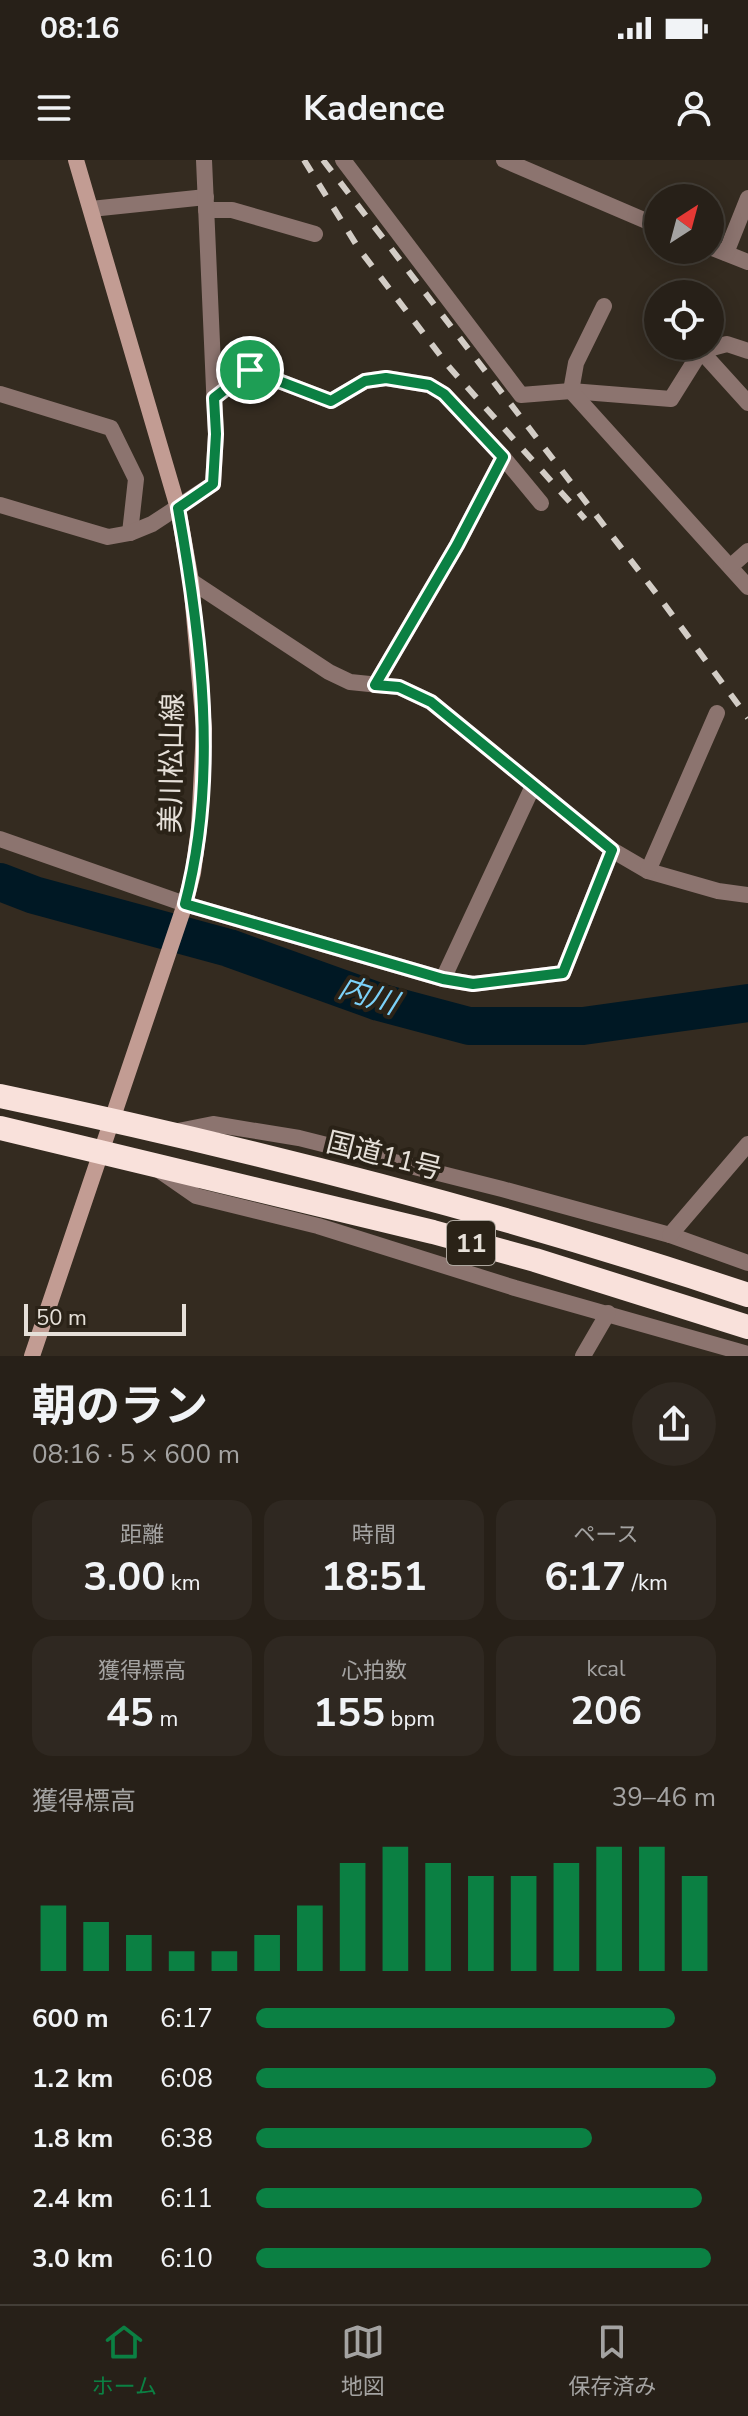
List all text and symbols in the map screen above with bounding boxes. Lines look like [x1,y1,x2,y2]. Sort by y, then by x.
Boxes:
text: 08:16 [40,8,119,49]
text: Kadence [303,84,445,133]
icon: menu [32,86,76,130]
icon: person [672,86,716,130]
north arrow [644,184,724,264]
map controls [644,184,724,360]
button: locate [644,280,724,360]
pin [216,336,284,404]
icon: arrive [228,348,272,392]
street label: 美川松山線 [152,693,192,833]
water label: 内川 [333,967,406,1026]
street label: 国道11号 [322,1123,446,1189]
road number: 11 [447,1221,495,1265]
scale bar [24,1300,186,1336]
text: 50 m [36,1303,87,1333]
text: 朝のラン [32,1377,208,1437]
button: share [632,1382,716,1466]
text: 08:16 · 5 × 600 m [32,1437,240,1472]
text: 距離 [120,1520,164,1550]
text: 時間 [352,1520,396,1550]
text: ペース [574,1520,638,1550]
text: 3.00 [83,1550,165,1604]
text: 18:51 [321,1550,427,1604]
text: 6:17 [544,1550,626,1604]
text: km [165,1568,201,1598]
text: /km [626,1568,668,1598]
text: kcal [587,1654,626,1684]
text: 獲得標高 [98,1656,186,1686]
text: 心拍数 [341,1656,407,1686]
text: 206 [570,1684,642,1738]
text: 45 [106,1686,154,1740]
text: 155 [313,1686,385,1740]
text: m [154,1704,178,1734]
text: bpm [385,1704,435,1734]
text: 39–46 m [612,1780,716,1815]
text: 獲得標高 [32,1784,136,1819]
text: 600 m [32,2001,109,2036]
text: 6:17 [160,2001,213,2036]
text: 1.2 km [32,2061,113,2096]
text: 6:08 [160,2061,213,2096]
text: 1.8 km [32,2121,113,2156]
text: 6:38 [160,2121,213,2156]
text: 2.4 km [32,2181,113,2216]
text: 6:11 [160,2181,213,2216]
text: 3.0 km [32,2241,113,2276]
text: 6:10 [160,2241,213,2276]
tab: ホーム [92,2320,157,2402]
tab: 地図 [341,2320,385,2402]
tab: 保存済み [568,2320,656,2402]

